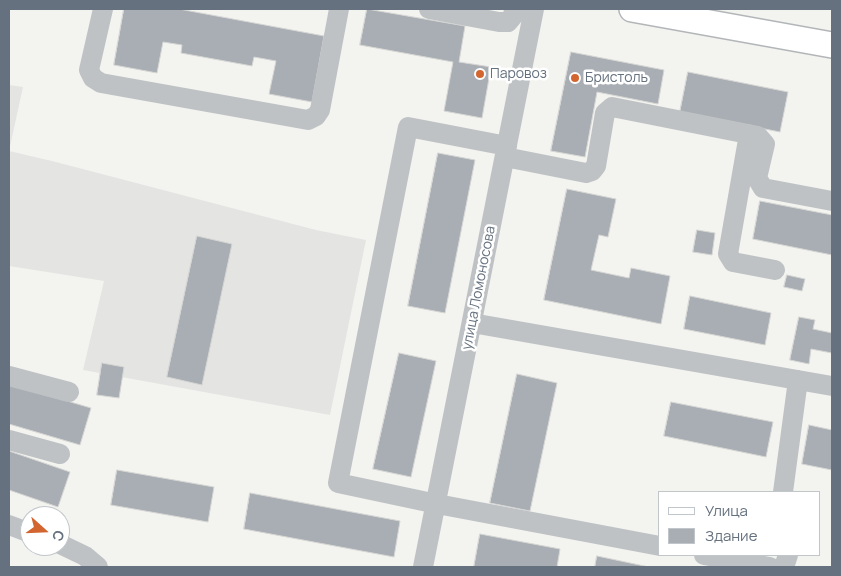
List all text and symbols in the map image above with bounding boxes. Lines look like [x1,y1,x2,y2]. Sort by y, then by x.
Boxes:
place label: Паровоз [490,66,547,82]
marker: Паровоз [474,68,486,80]
place label: Бристоль [585,70,648,86]
marker: Бристоль [569,72,581,84]
street label: улица Ломоносова [459,225,499,351]
legend [658,491,821,556]
text: Улица [705,500,748,521]
north arrow [20,506,70,556]
text: Здание [705,525,757,546]
text: С [48,528,69,544]

